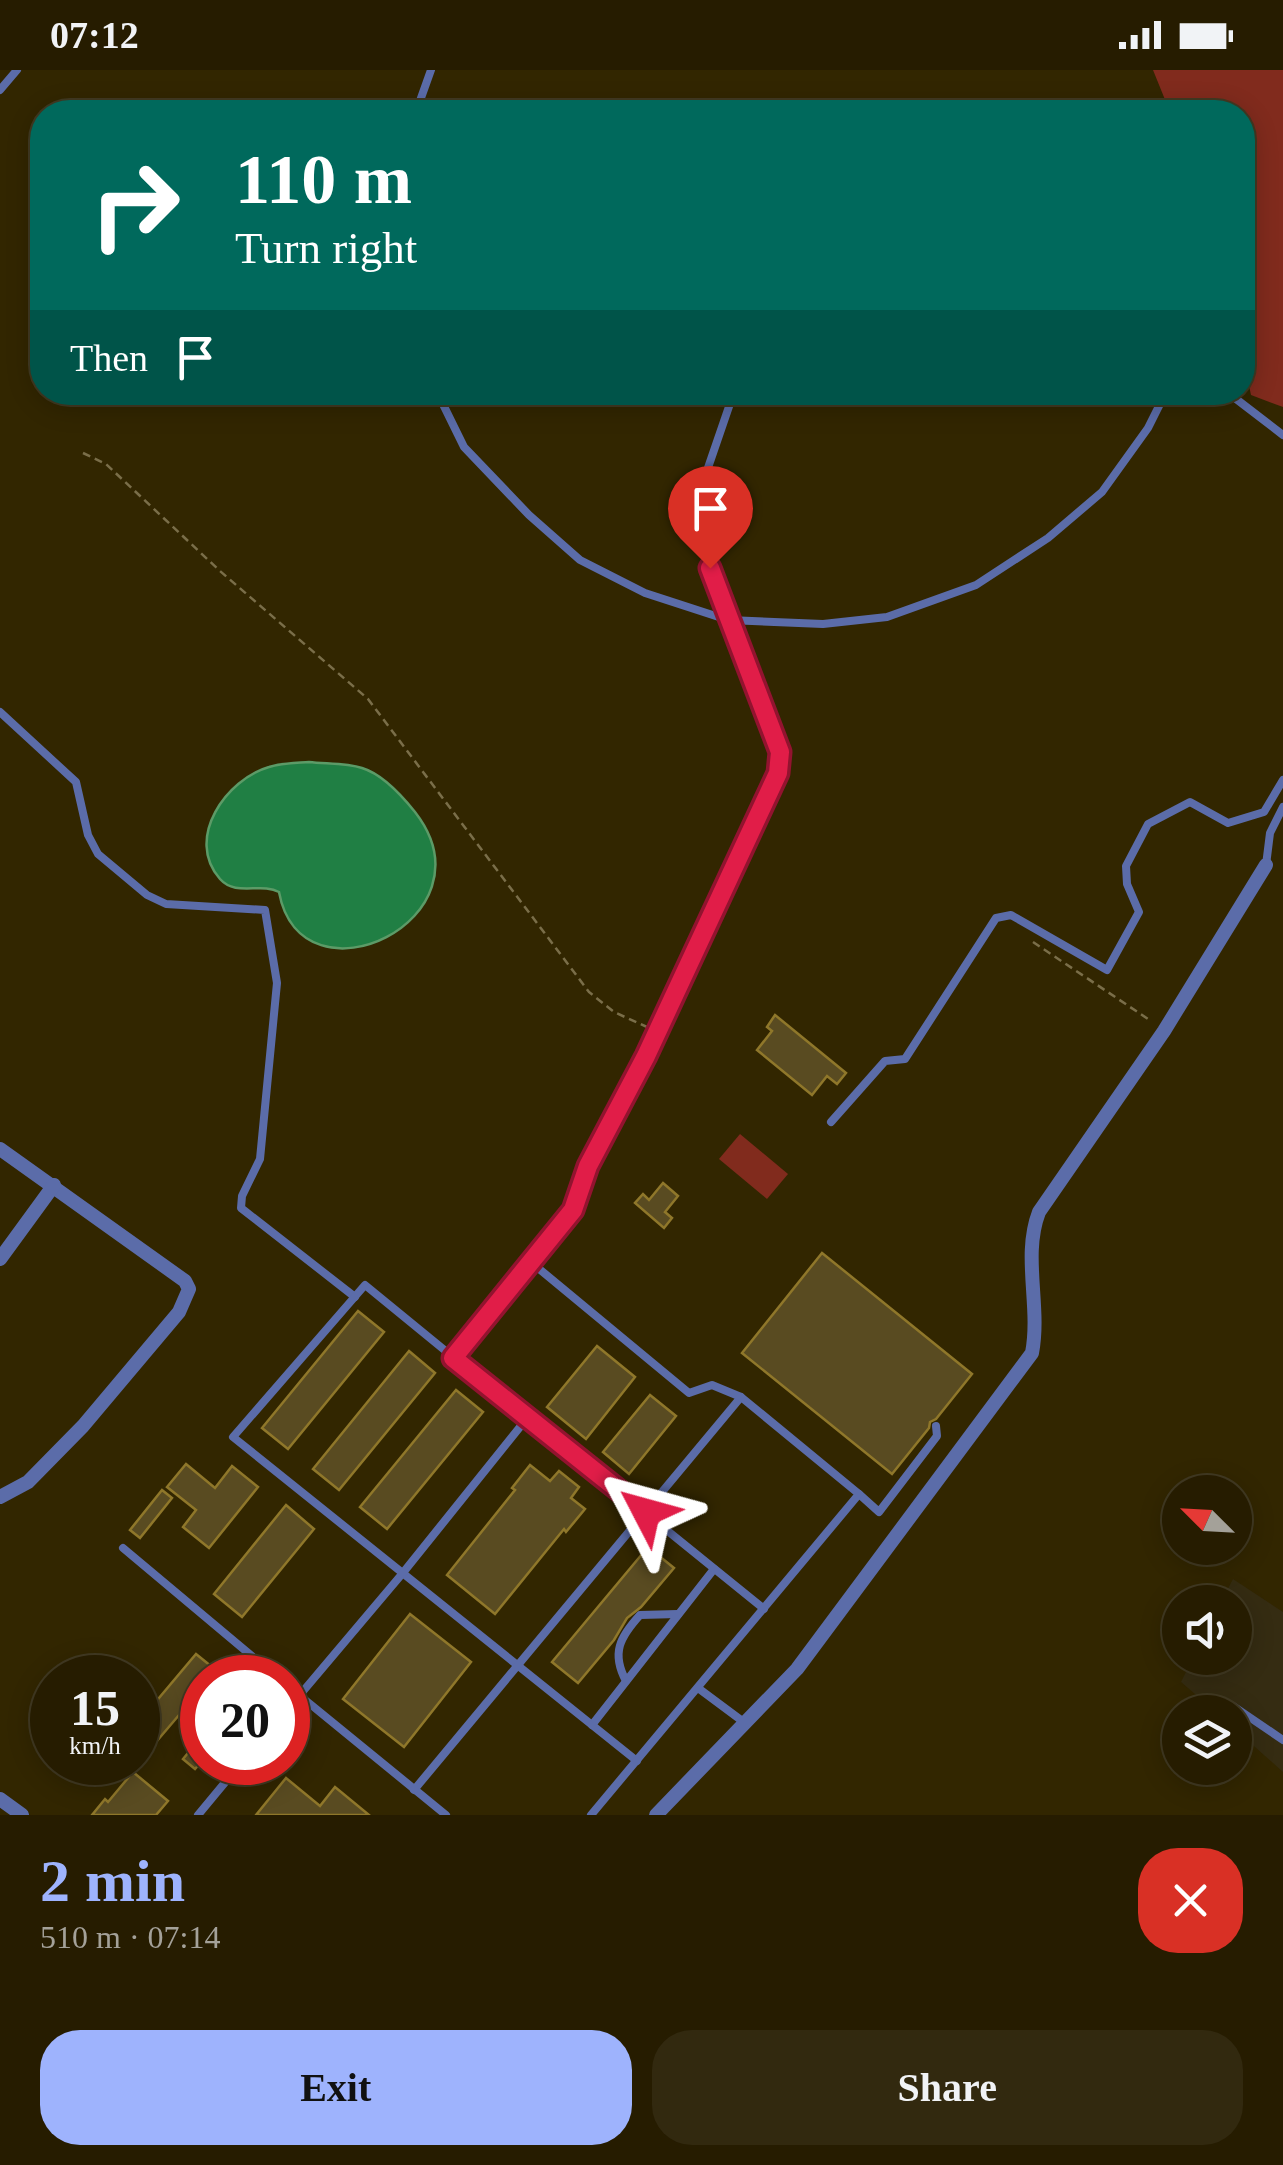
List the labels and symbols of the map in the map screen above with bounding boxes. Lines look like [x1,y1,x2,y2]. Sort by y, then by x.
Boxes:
pin [668,466,753,569]
position arrow [594,1460,698,1564]
north arrow [1162,1475,1252,1565]
speed limit sign: 20 [180,1655,310,1785]

